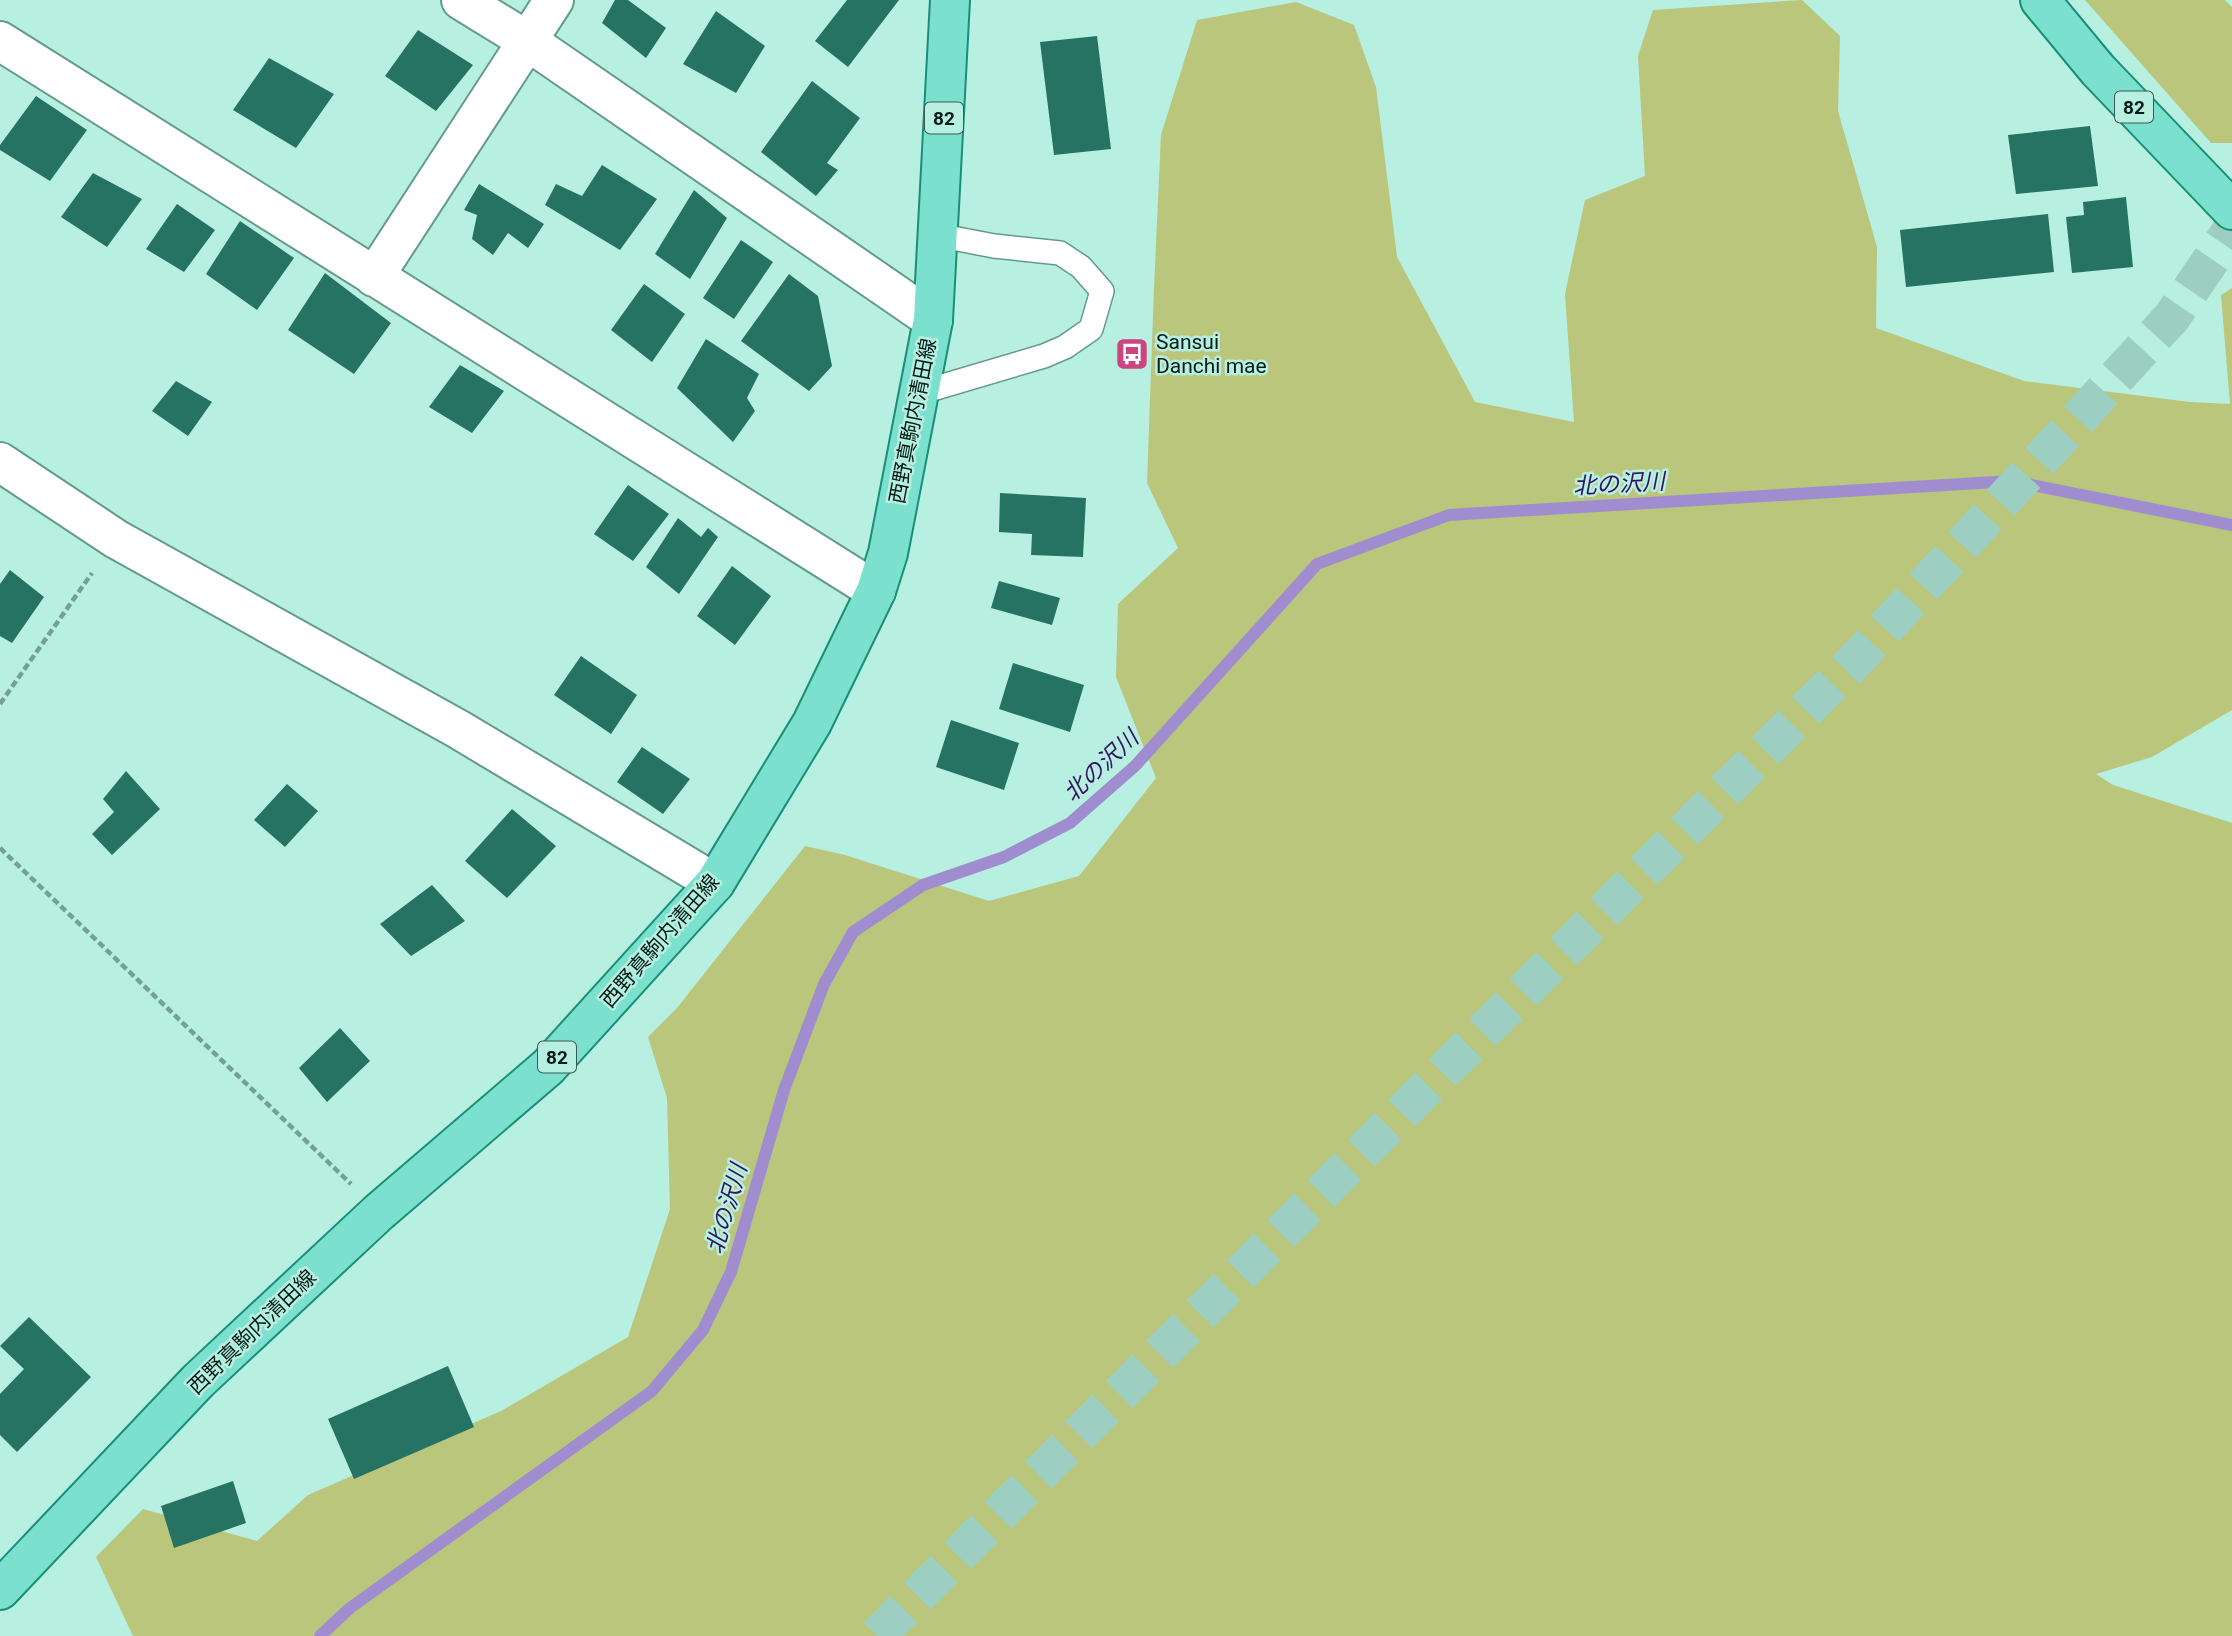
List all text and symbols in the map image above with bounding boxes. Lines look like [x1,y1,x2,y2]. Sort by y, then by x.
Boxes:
road number: 82 [2115,92,2153,122]
road number: 82 [925,102,963,134]
place label: Sansui Danchi mae [1156,330,1267,378]
bus stop icon: Sansui Danchi mae [1113,335,1151,373]
street label: 西野真駒内清田線 [885,336,941,506]
water label: 北の沢川 [1572,468,1669,500]
water label: 北の沢川 [1058,723,1146,807]
street label: 西野真駒内清田線 [596,870,724,1012]
road number: 82 [538,1042,576,1072]
water label: 北の沢川 [701,1158,753,1257]
street label: 西野真駒内清田線 [183,1265,321,1399]

